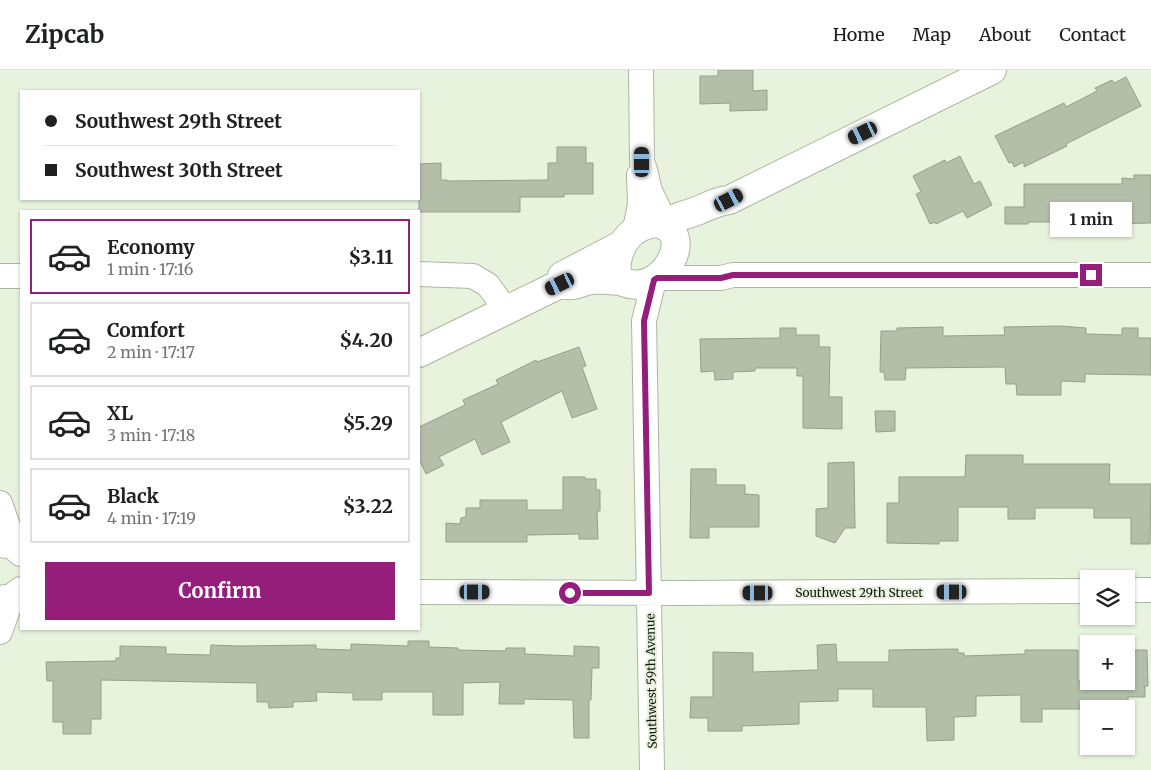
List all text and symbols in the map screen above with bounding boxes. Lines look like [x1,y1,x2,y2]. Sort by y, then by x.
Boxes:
text: Zipcab [25,19,104,50]
text: Home [833,23,885,46]
text: Map [913,23,951,46]
text: About [979,23,1031,46]
text: Contact [1059,23,1126,46]
text: Southwest 29th Street [75,109,282,133]
car [846,120,879,146]
car [634,147,649,177]
text: Southwest 30th Street [75,158,283,182]
car [712,187,745,213]
callout: 1 min [1050,202,1132,238]
text: 1 min [1069,209,1113,229]
icon: car [47,234,92,279]
text: Economy [107,235,195,259]
text: $3.11 [348,245,393,269]
text: 1 min · 17:16 [107,259,193,279]
route end [1080,264,1102,286]
car [543,271,576,297]
icon: car [47,317,92,362]
text: Comfort [107,318,185,342]
text: $4.20 [339,328,393,352]
text: 2 min · 17:17 [107,342,195,362]
icon: car [47,400,92,445]
text: XL [107,401,133,425]
text: $5.29 [343,411,393,435]
text: 3 min · 17:18 [107,425,195,445]
icon: car [47,483,92,528]
text: Black [107,484,159,508]
text: $3.22 [343,494,393,518]
text: 4 min · 17:19 [107,508,196,528]
button: Confirm [45,562,395,620]
map controls [1080,570,1135,755]
button: layers [1080,570,1135,625]
route start [559,582,581,604]
car [460,585,490,600]
street label: Southwest 29th Street [795,585,923,600]
car [937,585,967,600]
car [743,586,773,601]
street label: Southwest 59th Avenue [642,613,660,749]
button: + [1080,635,1135,690]
button: − [1080,700,1135,755]

